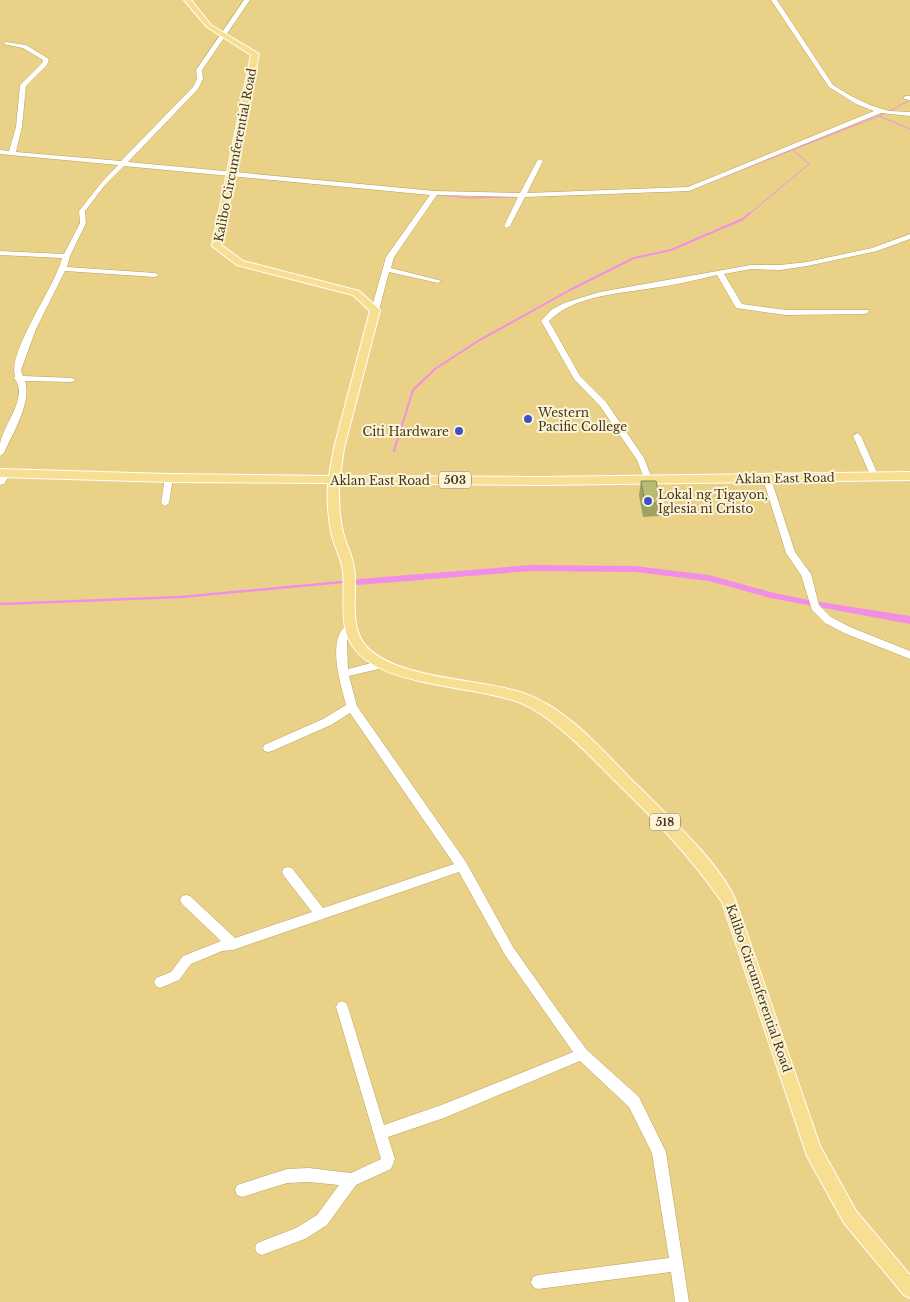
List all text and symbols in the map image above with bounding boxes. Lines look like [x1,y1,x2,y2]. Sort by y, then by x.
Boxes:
street label: Kalibo Circumferential Road [211,67,259,243]
place label: Western Pacific College [537,405,627,434]
marker: Western Pacific College [522,413,534,425]
place label: Citi Hardware [363,424,449,439]
marker: Citi Hardware [453,425,465,437]
street label: Aklan East Road [734,470,835,486]
road number: 503 [439,472,471,488]
street label: Aklan East Road [329,473,430,488]
place label: Lokal ng Tigayon, Iglesia ni Cristo [658,487,768,516]
marker: Lokal ng Tigayon, Iglesia ni Cristo [642,495,654,507]
road number: 518 [650,814,680,830]
street label: Kalibo Circumferential Road [723,902,795,1074]

